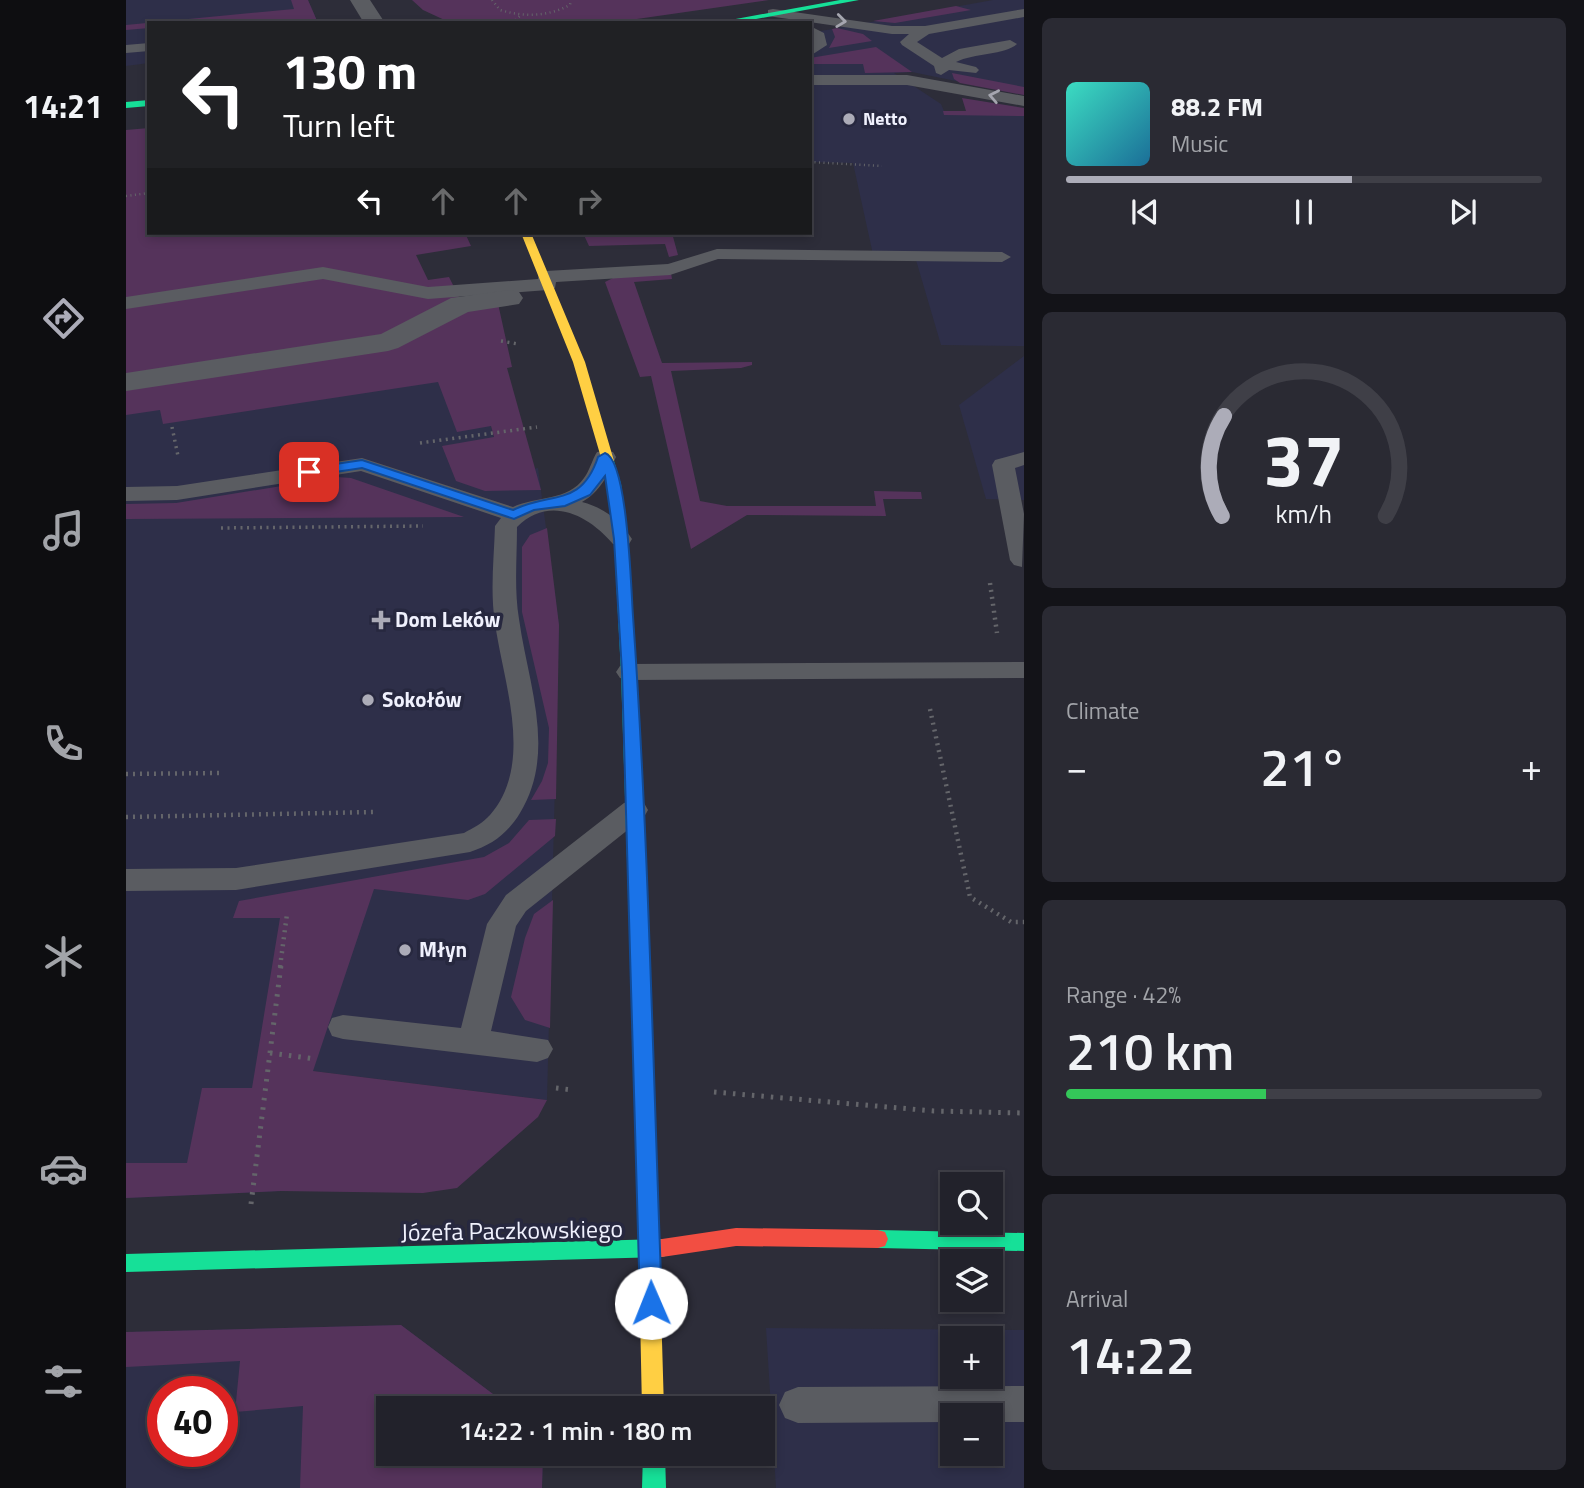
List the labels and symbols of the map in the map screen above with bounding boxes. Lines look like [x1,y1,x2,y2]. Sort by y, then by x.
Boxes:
one-way arrow [835,14,847,29]
one-way arrow [988,89,1000,104]
place label: Netto [863,105,907,132]
marker: Netto [841,111,857,127]
pin [279,442,339,502]
place label: Dom Leków [395,603,500,635]
marker: Dom Leków [373,612,389,628]
place label: Sokołów [382,683,462,715]
marker: Sokołów [360,692,376,708]
place label: Młyn [419,933,467,965]
marker: Młyn [397,942,413,958]
street label: Józefa Paczkowskiego [401,1210,623,1250]
position arrow [614,1266,688,1340]
speed limit sign: 40 [147,1376,238,1467]

